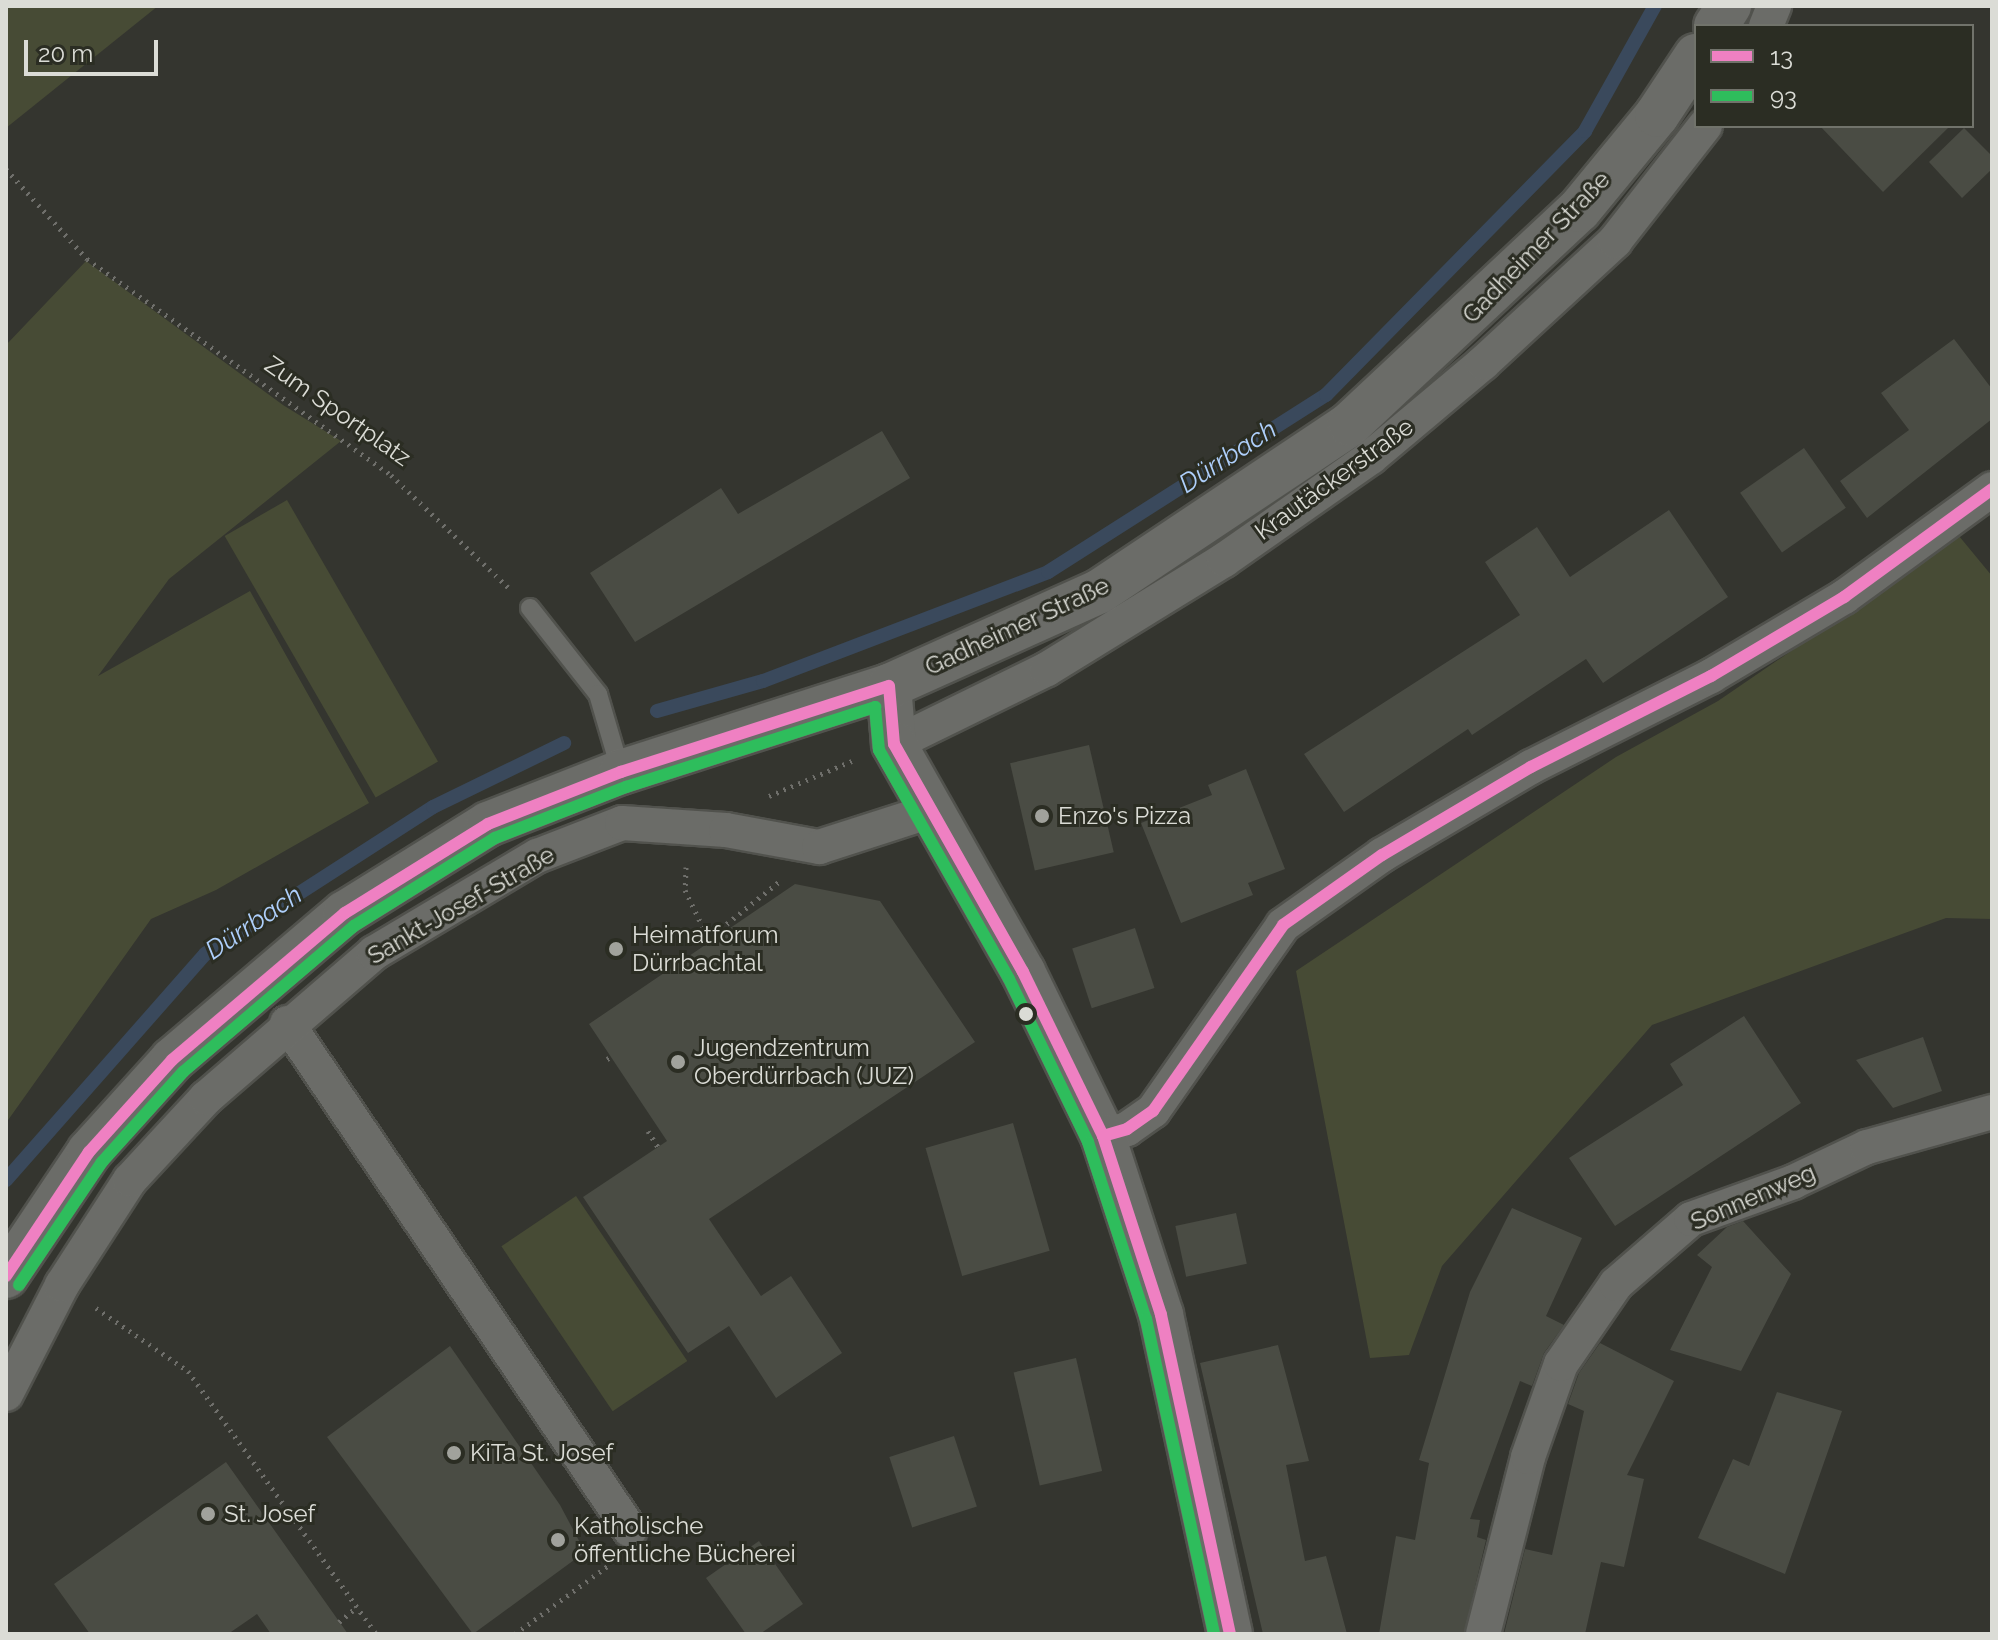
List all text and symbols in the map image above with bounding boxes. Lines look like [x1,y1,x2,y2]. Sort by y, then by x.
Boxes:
scale bar [28,24,162,74]
legend [1694,24,1974,128]
text: 20 m [38,39,93,68]
text: 13 [1770,42,1793,71]
text: 93 [1770,82,1797,111]
street label: Gadheimer Straße [1456,165,1616,329]
street label: Zum Sportplatz [260,350,416,472]
street label: Krautäckerstraße [1249,412,1419,546]
water label: Dürrbach [1173,414,1283,500]
street label: Gadheimer Straße [920,571,1114,681]
place label: Enzo's Pizza [1058,802,1191,830]
marker: Enzo's Pizza [1033,807,1051,825]
street label: Sankt-Josef-Straße [362,840,560,970]
water label: Dürrbach [200,879,308,967]
place label: Heimatforum Dürrbachtal [632,921,778,977]
marker: Heimatforum Dürrbachtal [607,940,625,958]
unlabelled marker [1018,1006,1034,1022]
place label: Jugendzentrum Oberdürrbach (JUZ) [694,1034,914,1090]
marker: Jugendzentrum Oberdürrbach (JUZ) [669,1053,687,1071]
street label: Sonnenweg [1686,1158,1820,1236]
place label: KiTa St. Josef [470,1439,614,1467]
marker: KiTa St. Josef [445,1444,463,1462]
place label: St. Josef [224,1500,316,1528]
marker: St. Josef [199,1505,217,1523]
place label: Katholische öffentliche Bücherei [574,1512,796,1568]
marker: Katholische öffentliche Bücherei [549,1531,567,1549]

